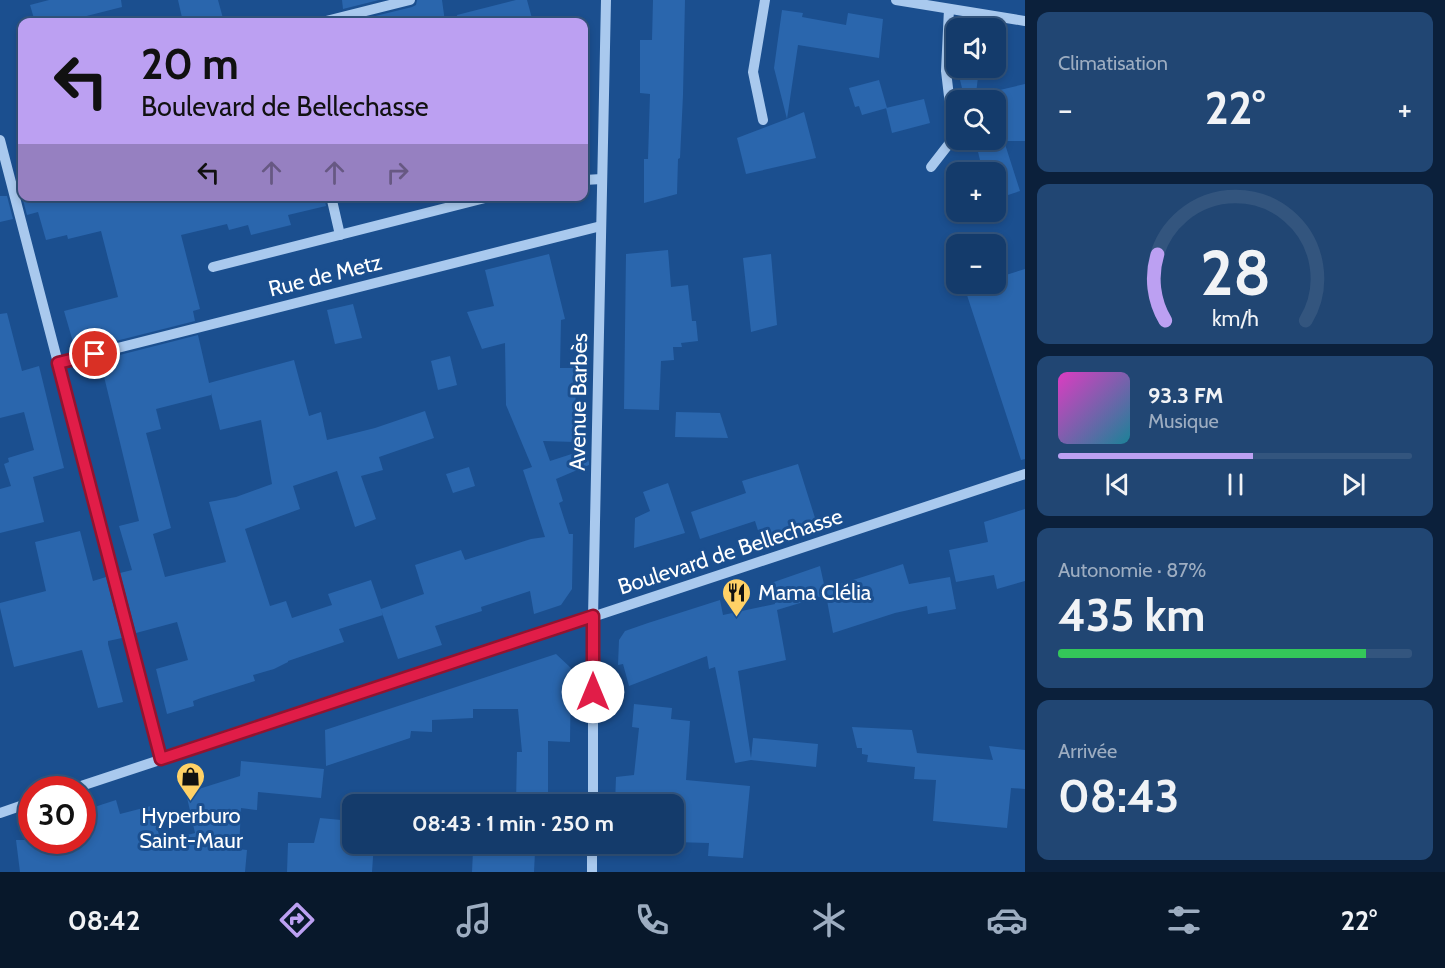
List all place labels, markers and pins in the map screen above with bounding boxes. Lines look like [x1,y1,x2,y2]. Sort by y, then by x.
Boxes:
pin [69,328,120,379]
restaurant icon: Mama Clélia [721,576,753,618]
place label: Mama Clélia [758,579,872,606]
shop icon: Hyperburo Saint-Maur [175,760,207,802]
place label: Hyperburo Saint-Maur [139,802,243,854]

